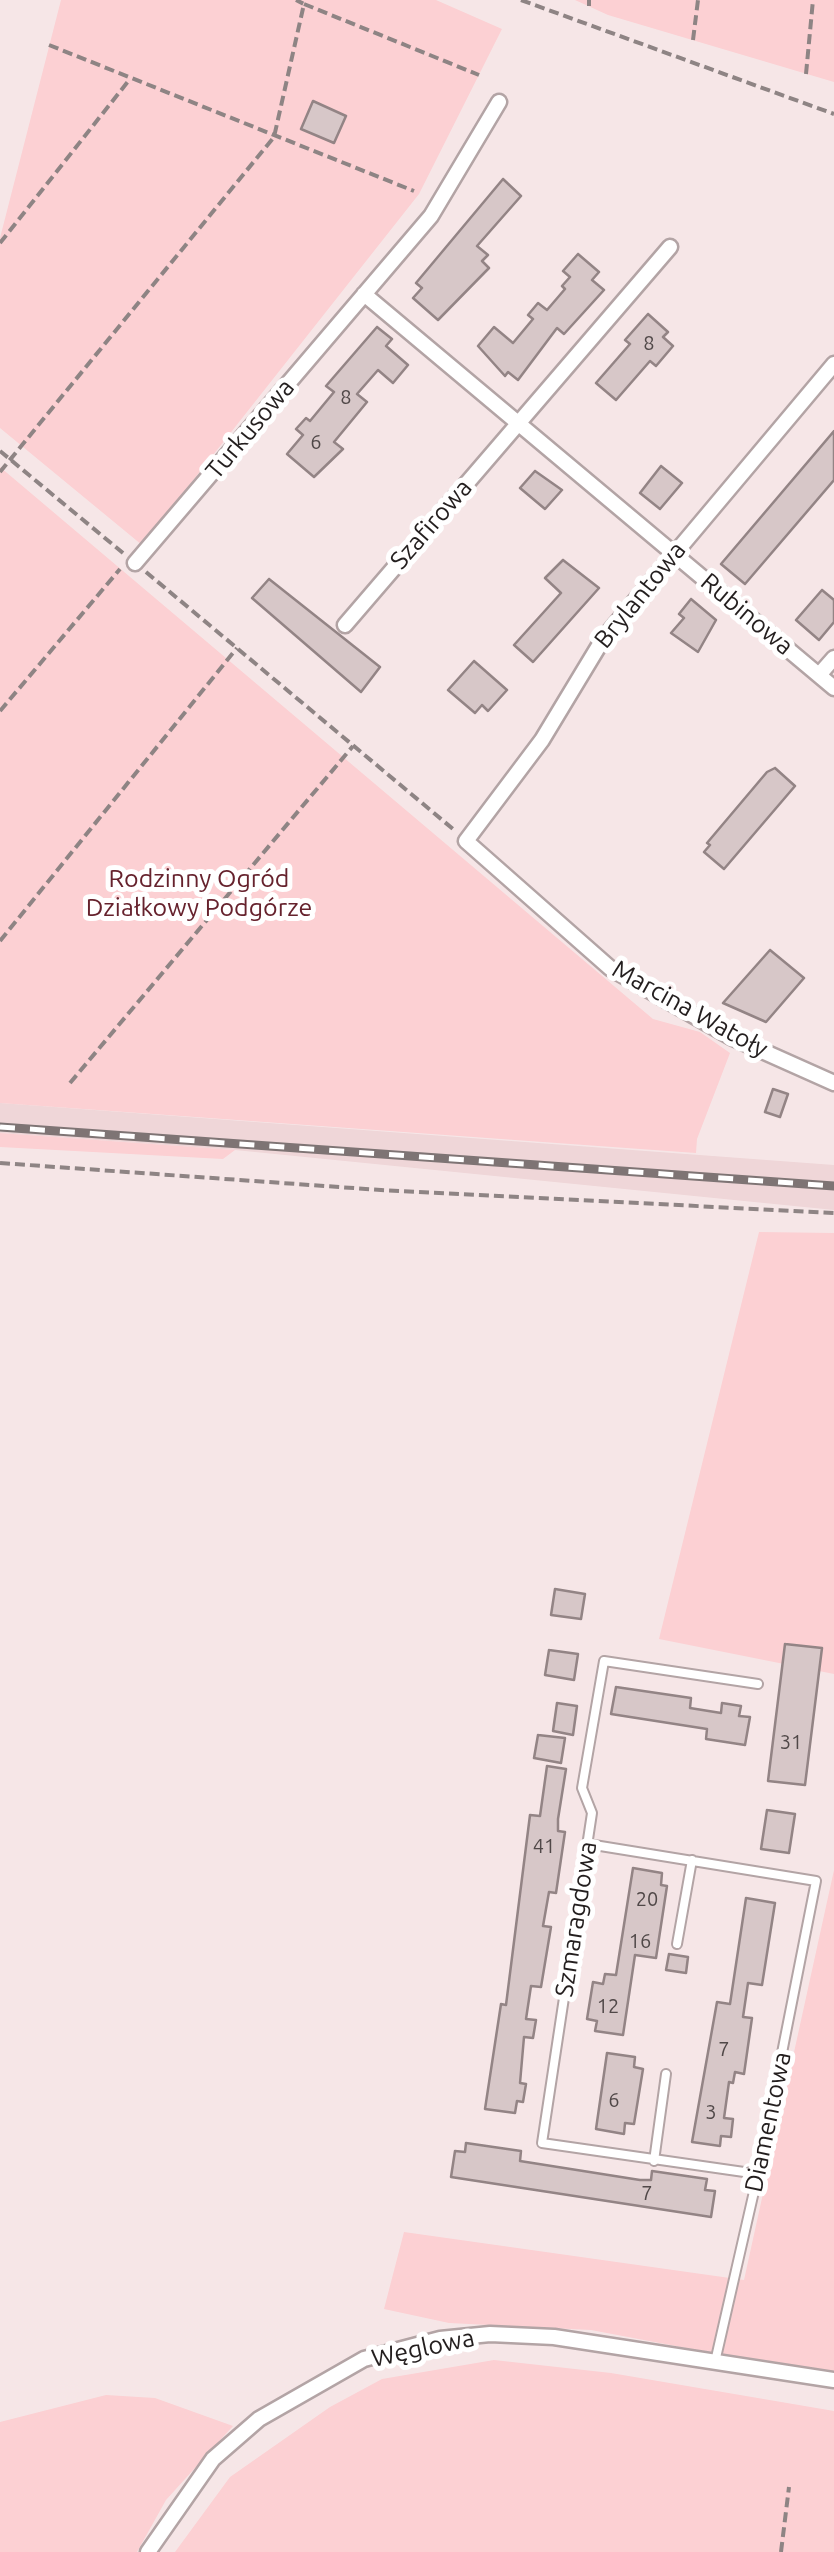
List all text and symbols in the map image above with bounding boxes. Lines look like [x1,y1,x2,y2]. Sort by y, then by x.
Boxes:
house number: 8 [643,331,655,355]
street label: Turkusowa [199,373,301,485]
house number: 8 [340,385,352,409]
house number: 6 [310,430,322,454]
street label: Szafirowa [384,473,478,575]
street label: Brylantowa [588,536,692,654]
street label: Rubinowa [695,567,799,661]
park label: Rodzinny Ogród Działkowy Podgórze [86,864,312,923]
street label: Marcina Watoły [607,954,773,1064]
house number: 31 [780,1730,802,1754]
house number: 41 [533,1834,555,1858]
street label: Szmaragdowa [549,1839,603,1999]
house number: 20 [636,1887,658,1911]
house number: 16 [629,1929,651,1953]
house number: 12 [597,1994,619,2018]
house number: 7 [718,2037,730,2061]
street label: Diamentowa [738,2049,798,2195]
house number: 6 [608,2088,620,2112]
house number: 3 [705,2100,717,2124]
house number: 7 [641,2181,653,2205]
street label: Węglowa [369,2322,477,2374]

